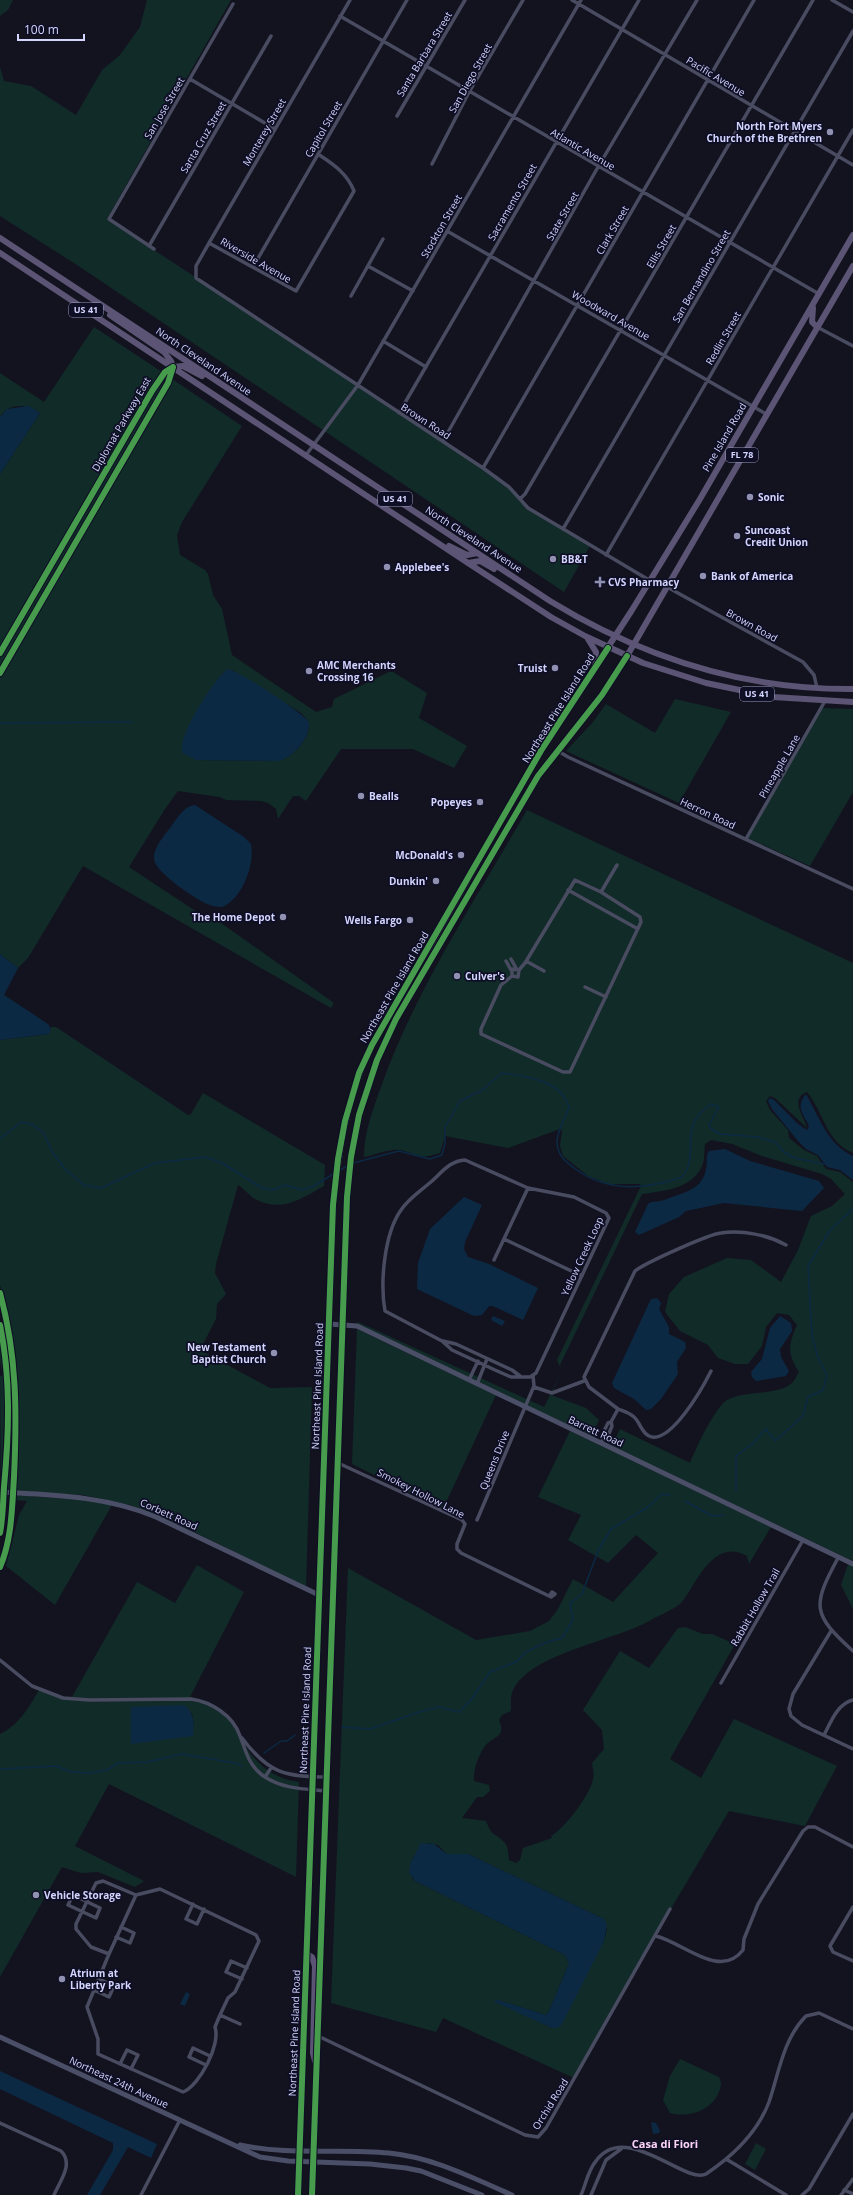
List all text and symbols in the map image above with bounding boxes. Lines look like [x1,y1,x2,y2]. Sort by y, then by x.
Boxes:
street label: Santa Barbara Street [393,9,455,99]
scale bar [18,16,84,42]
text: 100 m [24,21,59,38]
street label: San Diego Street [445,40,495,115]
street label: Pacific Avenue [684,53,749,99]
street label: San Jose Street [141,74,188,142]
street label: Monterey Street [239,95,289,168]
street label: Santa Cruz Street [177,98,229,175]
street label: Capitol Street [301,98,345,160]
place label: North Fort Myers Church of the Brethren [706,119,822,145]
street label: Atlantic Avenue [548,125,618,173]
marker: North Fort Myers Church of the Brethren [825,127,835,137]
street label: Sacramento Street [484,161,540,243]
street label: State Street [542,189,582,243]
street label: Stockton Street [417,191,465,260]
street label: Clark Street [592,203,632,257]
street label: Ellis Street [643,221,679,270]
street label: San Bernandino Street [669,227,734,325]
street label: Riverside Avenue [218,234,294,286]
street label: Woodward Avenue [569,287,653,343]
road number: US 41 [69,303,103,317]
street label: Redlin Street [702,308,744,367]
street label: North Cleveland Avenue [153,324,255,399]
street label: Diplomat Parkway East [88,374,154,474]
street label: Brown Road [398,400,454,442]
street label: Pine Island Road [699,400,749,474]
road number: FL 78 [726,448,758,462]
place label: Sonic [758,490,784,504]
road number: US 41 [378,492,412,506]
marker: Sonic [745,492,755,502]
street label: North Cleveland Avenue [423,502,525,576]
place label: Suncoast Credit Union [745,523,808,549]
marker: Suncoast Credit Union [732,531,742,541]
place label: BB&T [561,552,588,566]
marker: BB&T [548,554,558,564]
place label: Applebee's [395,560,449,574]
marker: Applebee's [382,562,392,572]
place label: Bank of America [711,569,793,583]
marker: Bank of America [698,571,708,581]
place label: CVS Pharmacy [608,575,679,589]
marker: CVS Pharmacy [595,577,605,587]
street label: Brown Road [724,605,780,645]
street label: Northeast Pine Island Road [519,651,597,765]
place label: AMC Merchants Crossing 16 [317,658,396,684]
place label: Truist [518,661,548,675]
marker: Truist [550,663,560,673]
marker: AMC Merchants Crossing 16 [304,666,314,676]
road number: US 41 [740,687,774,701]
street label: Pineapple Lane [755,731,803,800]
place label: Bealls [369,789,399,803]
marker: Bealls [356,791,366,801]
street label: Herron Road [678,794,738,832]
place label: Popeyes [431,795,472,809]
marker: Popeyes [475,797,485,807]
place label: McDonald's [395,848,453,862]
marker: McDonald's [456,850,466,860]
place label: Dunkin' [389,874,428,888]
marker: Dunkin' [431,876,441,886]
place label: The Home Depot [192,910,276,924]
marker: The Home Depot [278,912,288,922]
place label: Wells Fargo [345,913,402,927]
marker: Wells Fargo [405,915,415,925]
street label: Northeast Pine Island Road [356,929,432,1045]
place label: Culver's [465,969,505,983]
marker: Culver's [452,971,462,981]
street label: Yellow Creek Loop [558,1214,606,1298]
street label: Northeast Pine Island Road [308,1322,326,1450]
place label: New Testament Baptist Church [187,1340,267,1366]
marker: New Testament Baptist Church [269,1348,279,1358]
street label: Barrett Road [566,1412,626,1450]
street label: Queens Drive [476,1428,512,1492]
street label: Smokey Hollow Lane [375,1465,468,1521]
street label: Corbett Road [138,1495,200,1533]
street label: Rabbit Hollow Trail [727,1566,783,1648]
street label: Northeast Pine Island Road [296,1646,314,1774]
place label: Vehicle Storage [44,1888,121,1902]
marker: Vehicle Storage [31,1890,41,1900]
place label: Atrium at Liberty Park [70,1966,132,1992]
street label: Northeast Pine Island Road [285,1969,303,2097]
marker: Atrium at Liberty Park [57,1974,67,1984]
street label: Northeast 24th Avenue [67,2053,171,2111]
street label: Orchid Road [529,2076,571,2132]
district label: Casa di Fiori [632,2136,698,2151]

